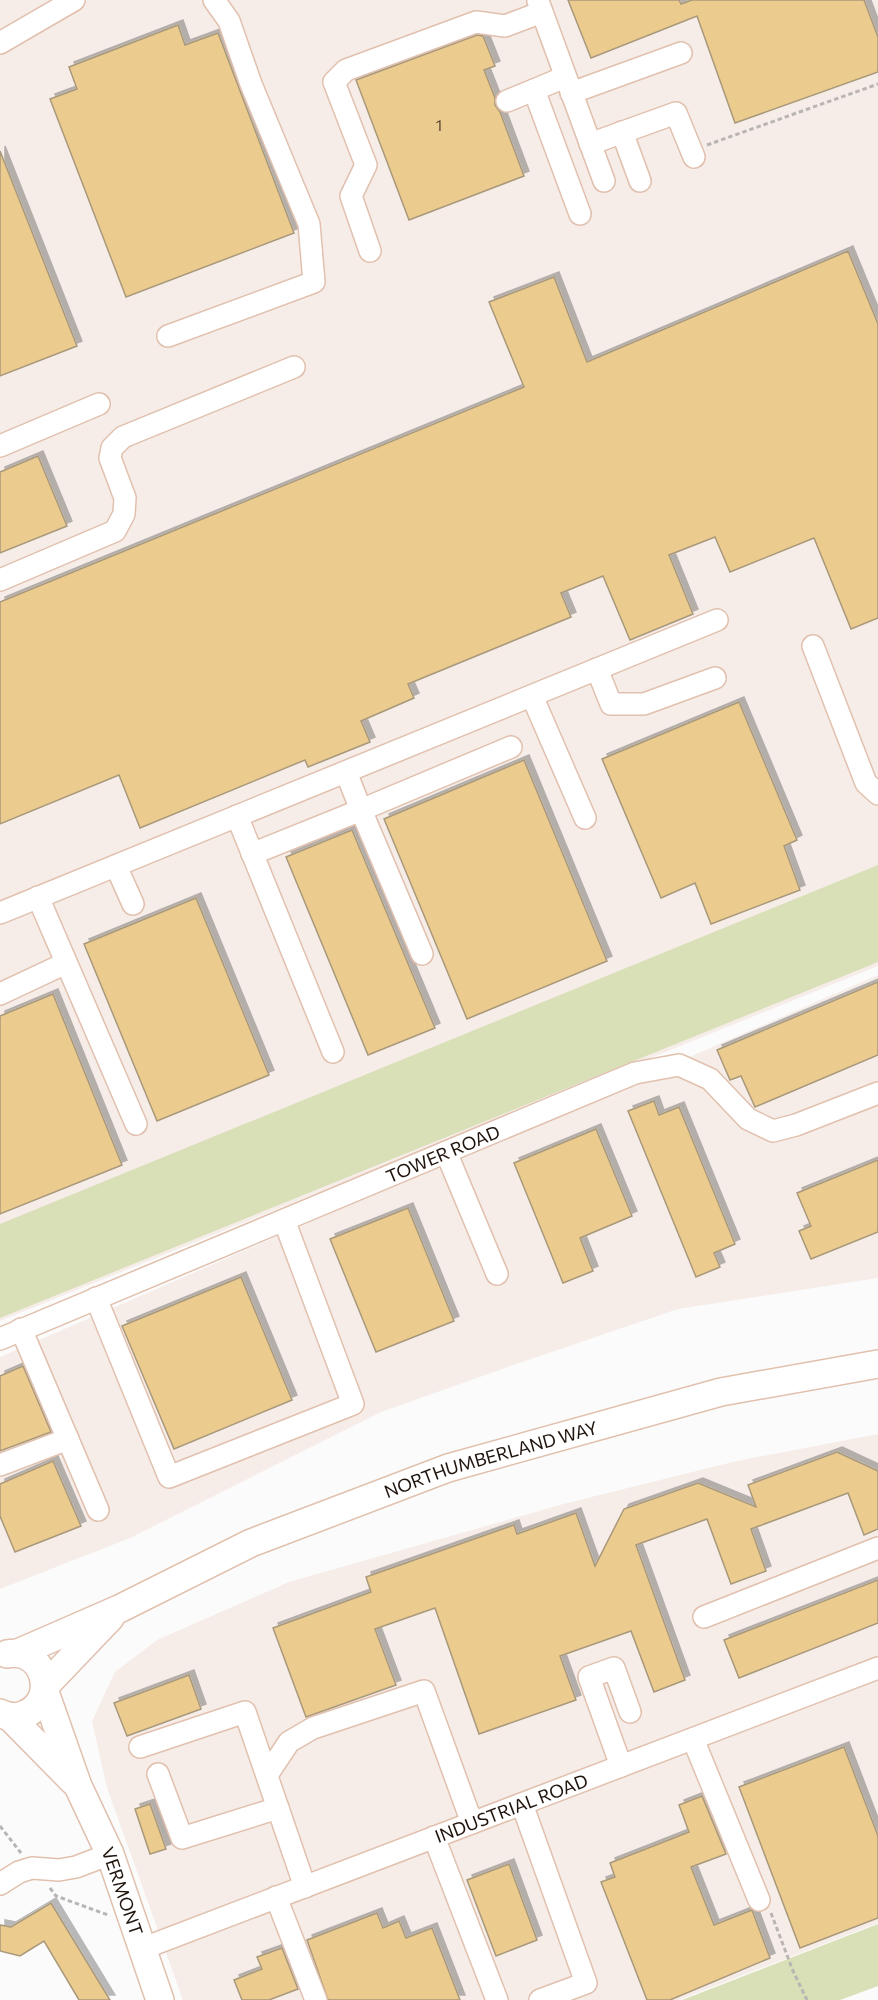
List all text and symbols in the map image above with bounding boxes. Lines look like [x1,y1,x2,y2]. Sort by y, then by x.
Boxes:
house number: 1 [436,116,442,134]
street label: TOWER ROAD [382,1120,503,1187]
street label: NORTHUMBERLAND WAY [381,1416,600,1502]
street label: INDUSTRIAL ROAD [432,1769,591,1847]
street label: VERMONT [97,1843,148,1938]

